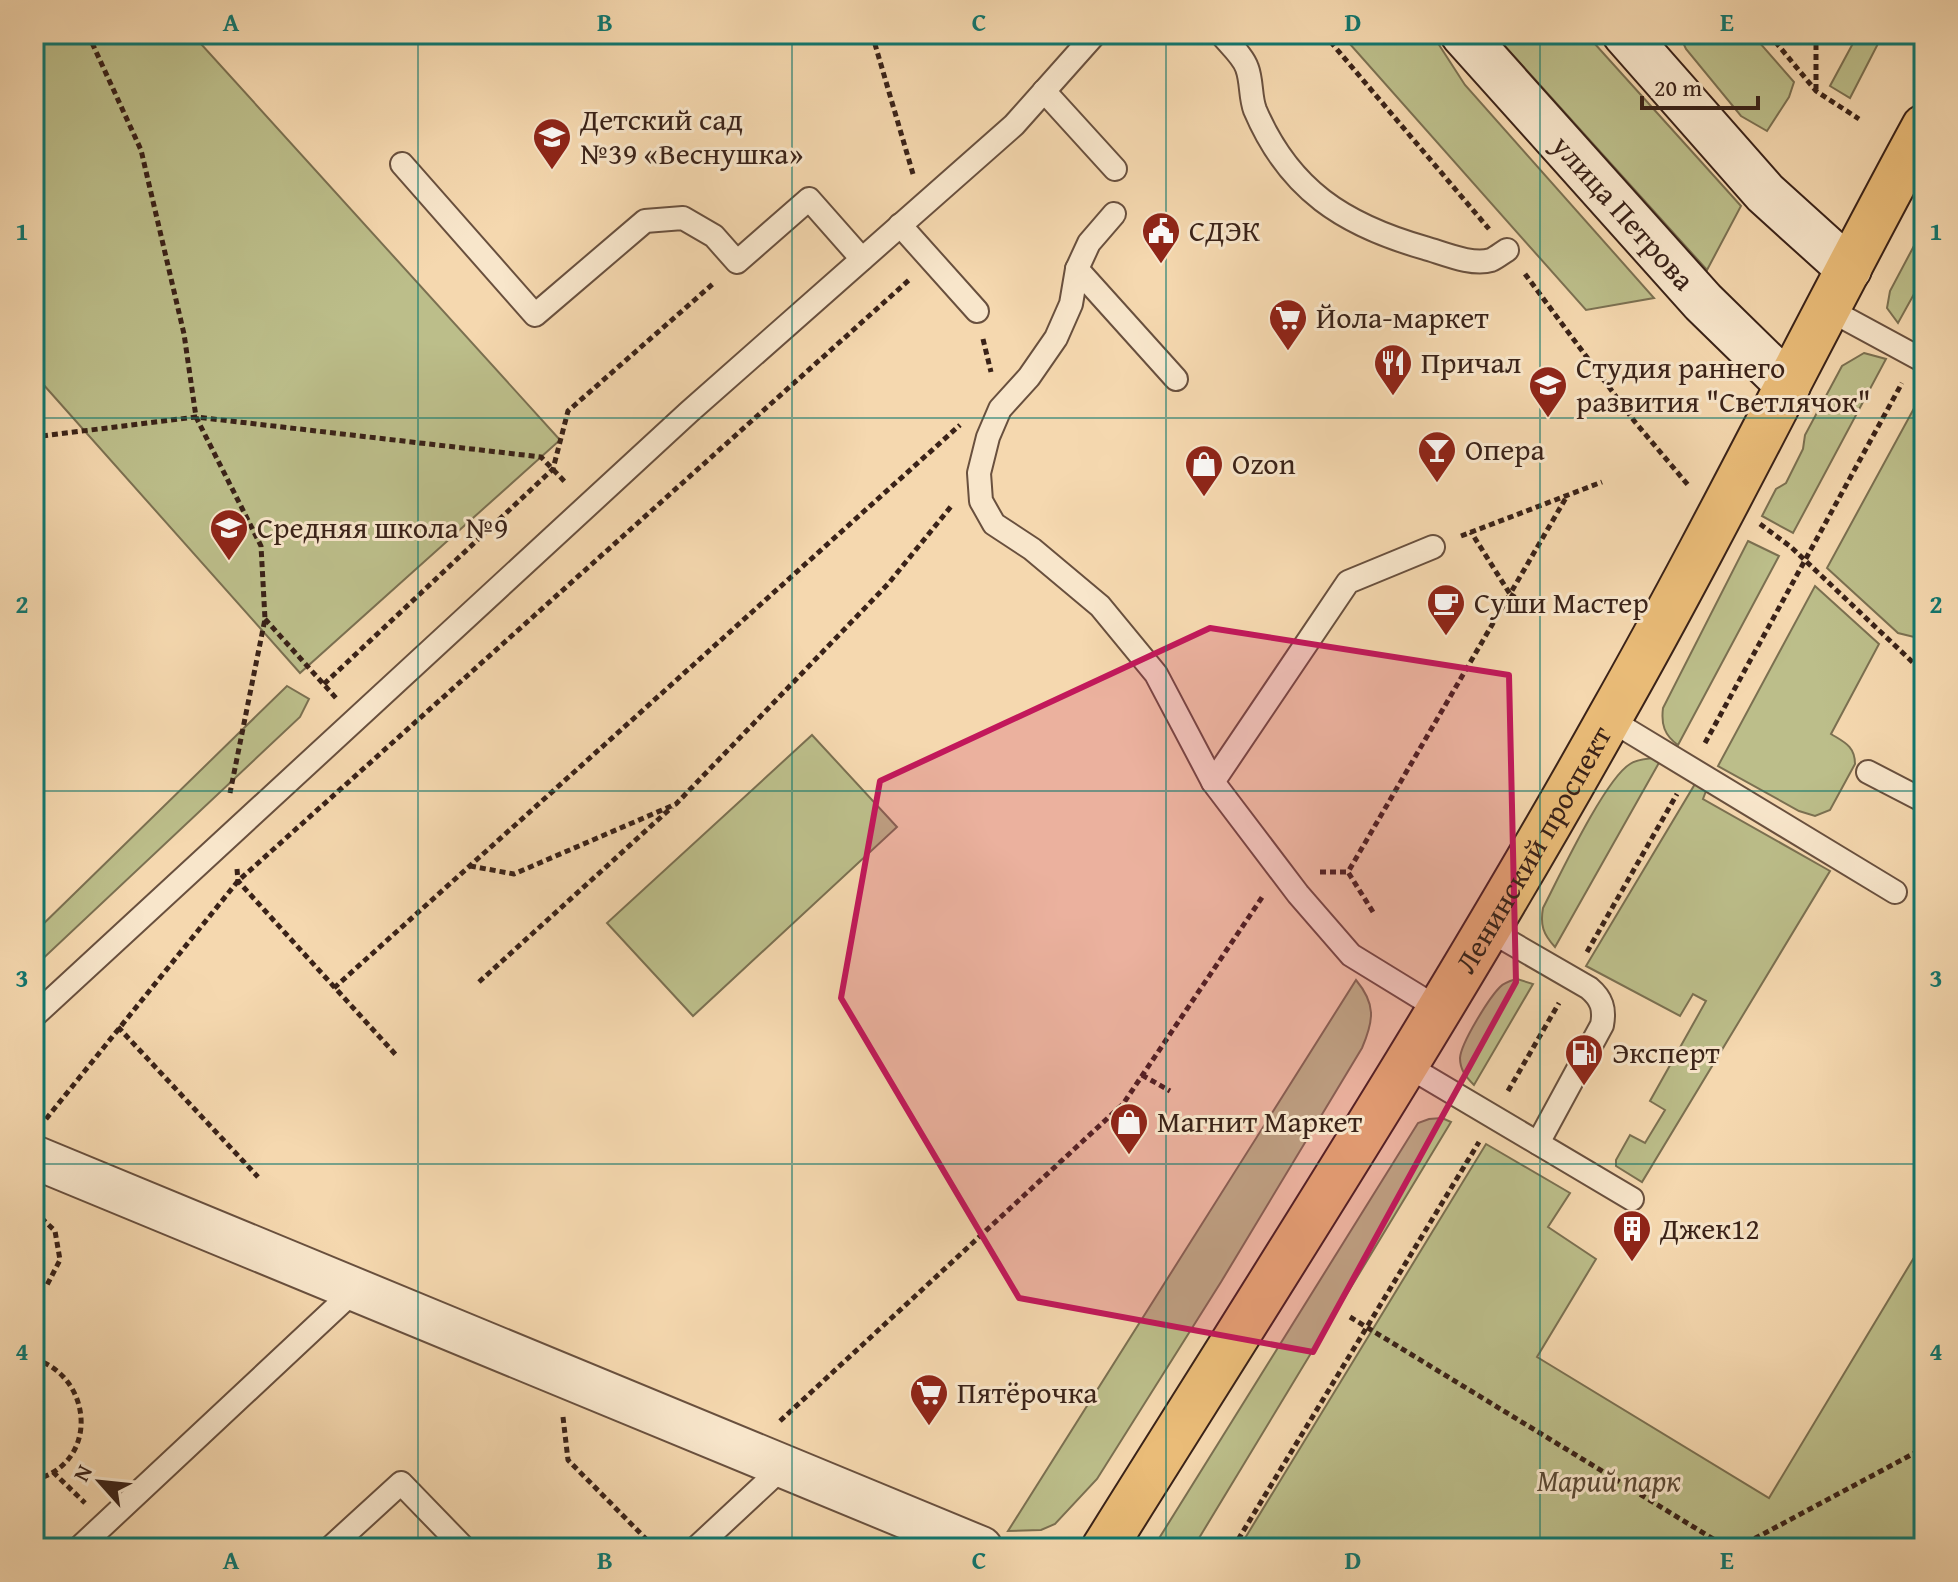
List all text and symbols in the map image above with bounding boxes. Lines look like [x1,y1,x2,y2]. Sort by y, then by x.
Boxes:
text: A [223,2,240,41]
text: B [597,2,613,41]
text: C [972,2,986,41]
text: D [1345,2,1361,41]
text: E [1720,2,1734,41]
scale bar [1642,60,1758,110]
text: 20 m [1654,70,1702,105]
place label: Детский сад №39 «Веснушка» [579,97,803,175]
school or university icon: Детский сад №39 «Веснушка» [531,116,573,171]
street label: улица Петрова [1541,124,1706,300]
place label: СДЭК [1189,208,1261,252]
public building icon: СДЭК [1140,210,1182,265]
text: 1 [15,211,29,250]
text: 1 [1929,211,1943,250]
place label: Йола-маркет [1316,295,1489,339]
supermarket icon: Йола-маркет [1267,297,1309,352]
place label: Причал [1421,340,1521,384]
restaurant icon: Причал [1372,342,1414,397]
place label: Студия раннего развития "Светлячок" [1576,345,1871,423]
school or university icon: Студия раннего развития "Светлячок" [1527,364,1569,419]
place label: Опера [1465,427,1545,471]
bar icon: Опера [1416,429,1458,484]
place label: Ozon [1232,441,1296,485]
shop icon: Ozon [1183,443,1225,498]
place label: Средняя школа №9 [257,505,508,549]
school or university icon: Средняя школа №9 [208,507,250,562]
place label: Суши Мастер [1474,580,1649,624]
cafe icon: Суши Мастер [1425,582,1467,637]
text: 2 [15,584,29,623]
text: 2 [1929,584,1943,623]
street label: Ленинский проспект [1443,717,1622,981]
text: 3 [15,958,29,997]
text: 3 [1929,958,1943,997]
place label: Эксперт [1612,1030,1720,1074]
fuel station icon: Эксперт [1563,1032,1605,1087]
place label: Магнит Маркет [1157,1099,1363,1143]
shop icon: Магнит Маркет [1108,1101,1150,1156]
place label: Джек12 [1659,1206,1760,1250]
building icon: Джек12 [1611,1208,1653,1263]
text: 4 [15,1331,29,1370]
text: 4 [1929,1331,1943,1370]
place label: Пятёрочка [957,1370,1098,1414]
supermarket icon: Пятёрочка [908,1372,950,1427]
north arrow [60,1442,140,1522]
park label: Марий парк [1537,1458,1681,1502]
text: N [65,1459,100,1487]
text: A [223,1540,240,1579]
text: B [597,1540,613,1579]
text: C [972,1540,986,1579]
text: D [1345,1540,1361,1579]
text: E [1720,1540,1734,1579]

